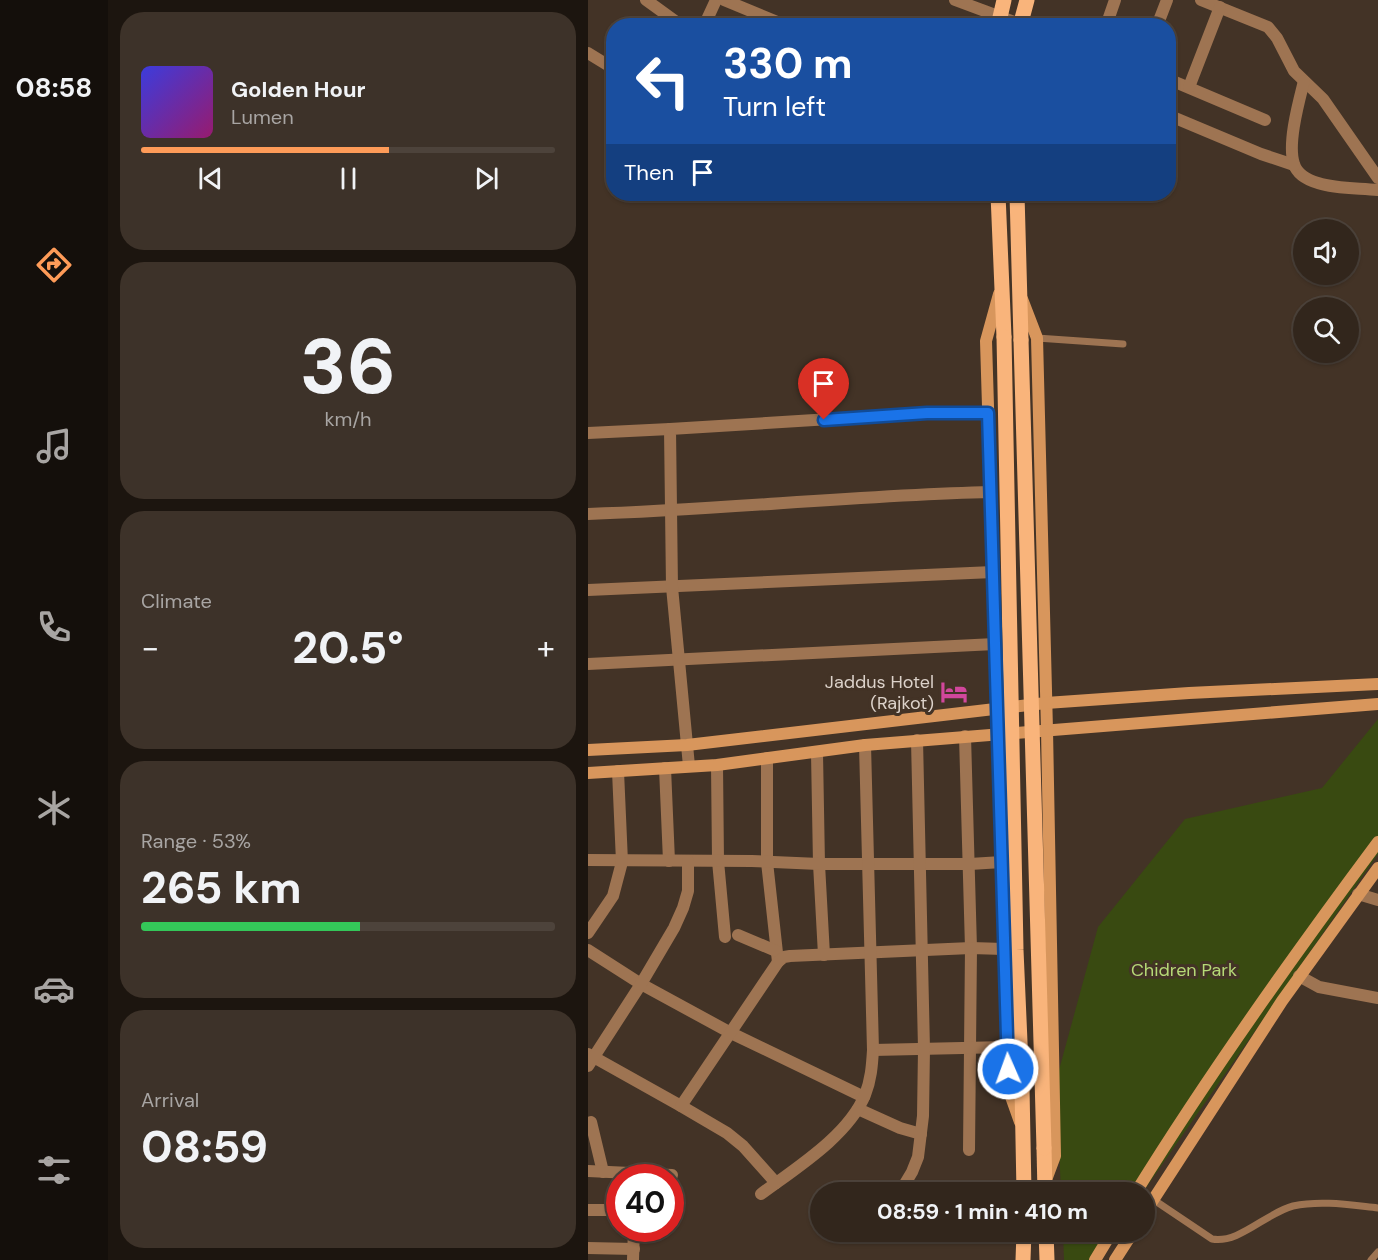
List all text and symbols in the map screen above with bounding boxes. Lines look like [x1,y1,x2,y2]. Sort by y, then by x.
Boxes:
text: 330 m [723,36,853,91]
icon: left [624,42,702,120]
text: 08:58 [16,70,92,105]
text: Golden Hour [231,75,366,104]
text: Turn left [723,89,826,124]
text: Lumen [231,104,294,130]
icon: arrive [686,156,719,189]
text: Then [624,158,674,187]
icon: previous [194,162,227,195]
icon: pause [332,162,365,195]
icon: next [470,162,503,195]
map controls [1293,219,1359,363]
button: sound [1293,219,1359,285]
icon: directions [33,244,75,286]
button: search [1293,297,1359,363]
text: 36 [300,316,396,417]
pin [798,358,849,420]
icon: arrive [807,367,840,400]
text: km/h [324,406,372,432]
icon: music [33,425,75,467]
text: Climate [141,588,212,614]
icon: phone [33,606,75,648]
text: 20.5° [292,618,404,677]
text: − [141,626,159,669]
text: + [537,626,555,669]
place label: Jaddus Hotel (Rajkot) [825,670,934,715]
hotel icon: Jaddus Hotel (Rajkot) [939,677,969,707]
icon: climate [33,787,75,829]
text: Range · 53% [141,828,251,854]
text: 265 km [141,858,302,917]
park label: Chidren Park [1131,958,1237,982]
icon: car [33,968,75,1010]
position arrow [976,1037,1040,1101]
text: Arrival [141,1087,199,1113]
text: 08:59 [141,1117,268,1176]
icon: filters [33,1149,75,1191]
speed limit sign: 40 [606,1164,684,1242]
text: 08:59 · 1 min · 410 m [877,1197,1088,1226]

